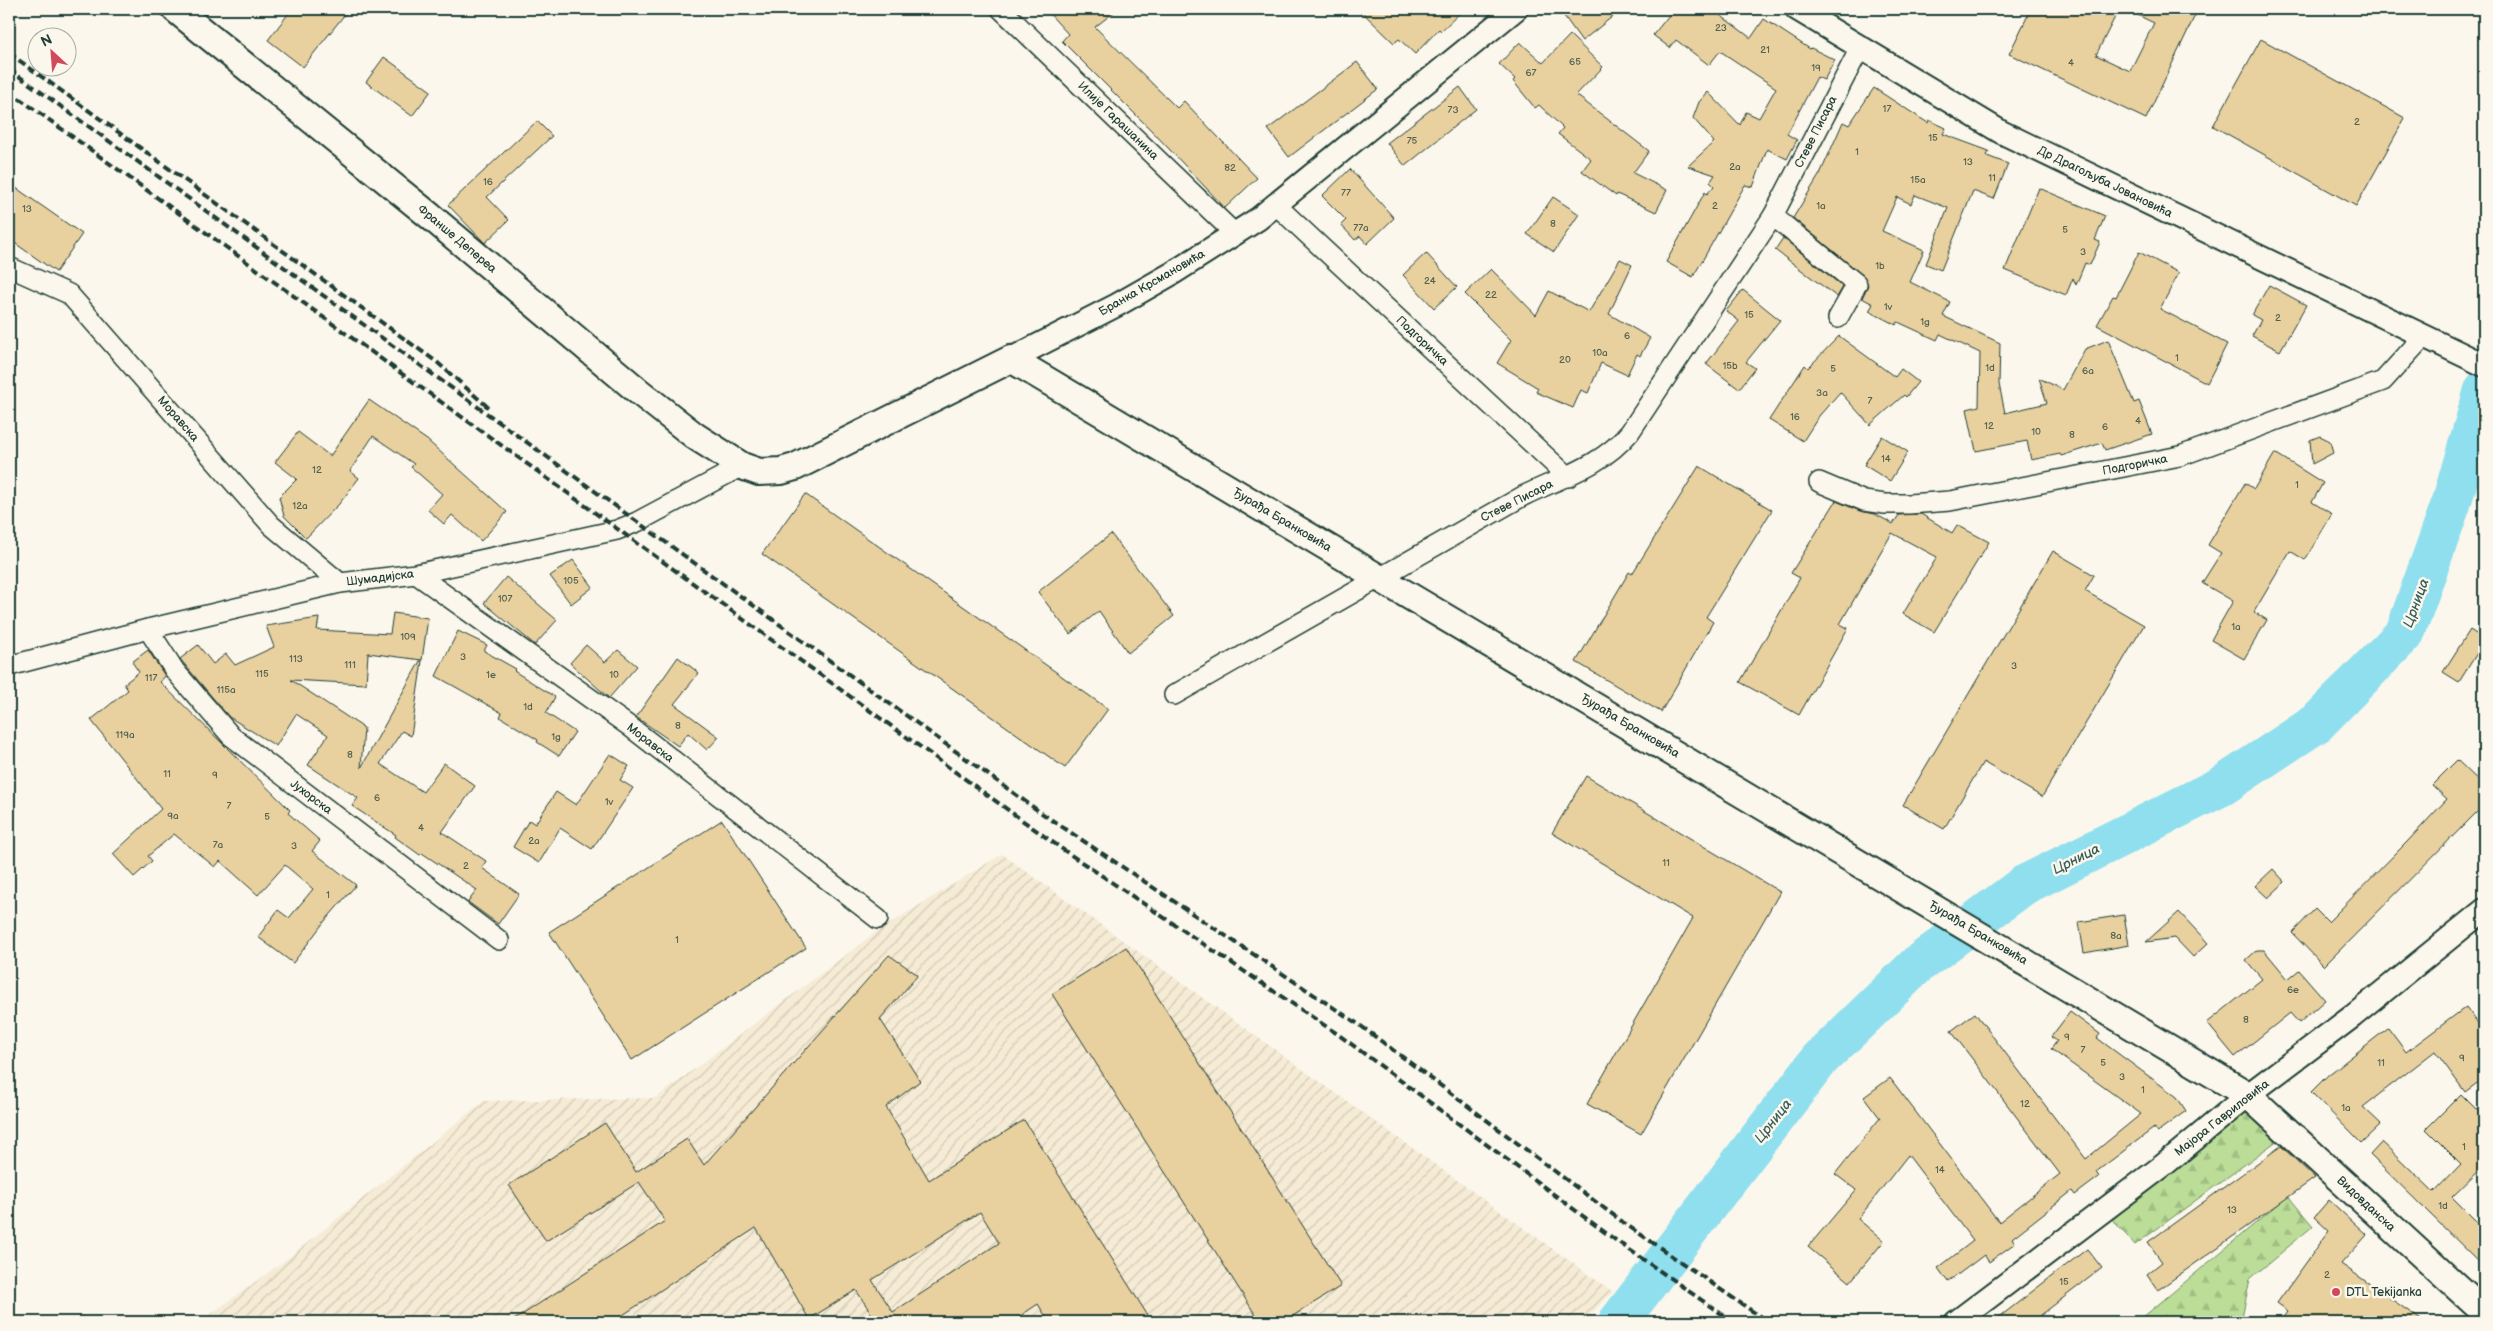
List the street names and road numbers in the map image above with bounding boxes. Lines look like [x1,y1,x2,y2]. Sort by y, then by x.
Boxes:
street label: Илије Гарашанина [1075,79,1161,163]
street label: Стеве Писара [1791,93,1841,171]
street label: Др Драгољуба Јовановића [2035,143,2175,221]
street label: Франше Депереа [414,202,500,276]
street label: Бранка Крсмановића [1096,247,1208,319]
street label: Подгоричка [1393,313,1451,369]
street label: Моравска [154,393,202,445]
street label: Подгоричка [2101,451,2169,479]
street label: Стеве Писара [1478,476,1556,526]
street label: Ђурађа Бранковића [1230,485,1334,555]
street label: Шумадијска [345,566,415,590]
street label: Ђурађа Бранковића [1578,691,1682,761]
street label: Моравска [623,720,677,766]
street label: Јухорска [287,776,335,818]
street label: Ђурађа Бранковића [1926,898,2030,968]
street label: Мајора Гавриловића [2172,1076,2272,1160]
street label: Видовданска [2334,1173,2398,1235]

